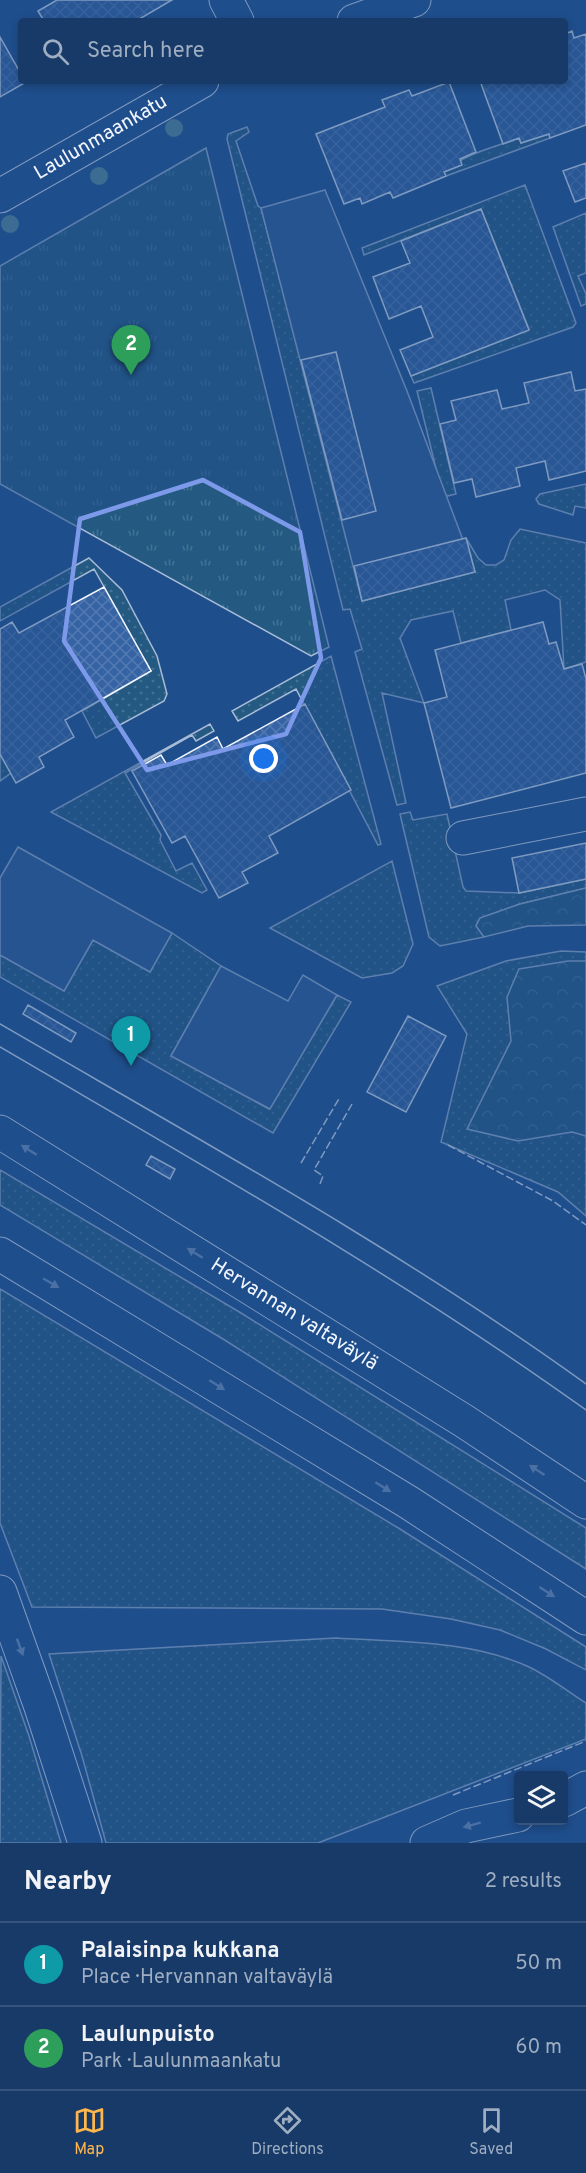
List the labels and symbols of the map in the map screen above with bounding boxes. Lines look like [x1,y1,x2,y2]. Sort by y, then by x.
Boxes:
street label: Laulunmaankatu [30,89,172,187]
pin: 2 [112,326,150,375]
your location [249,744,278,773]
pin: 1 [112,1016,150,1066]
one-way arrow [21,1145,37,1156]
one-way arrow [187,1248,203,1259]
street label: Hervannan valtaväylä [205,1253,383,1377]
one-way arrow [43,1278,60,1288]
one-way arrow [209,1379,225,1390]
one-way arrow [529,1464,545,1475]
one-way arrow [375,1481,391,1492]
one-way arrow [539,1587,555,1598]
one-way arrow [15,1639,25,1657]
one-way arrow [463,1821,481,1831]

